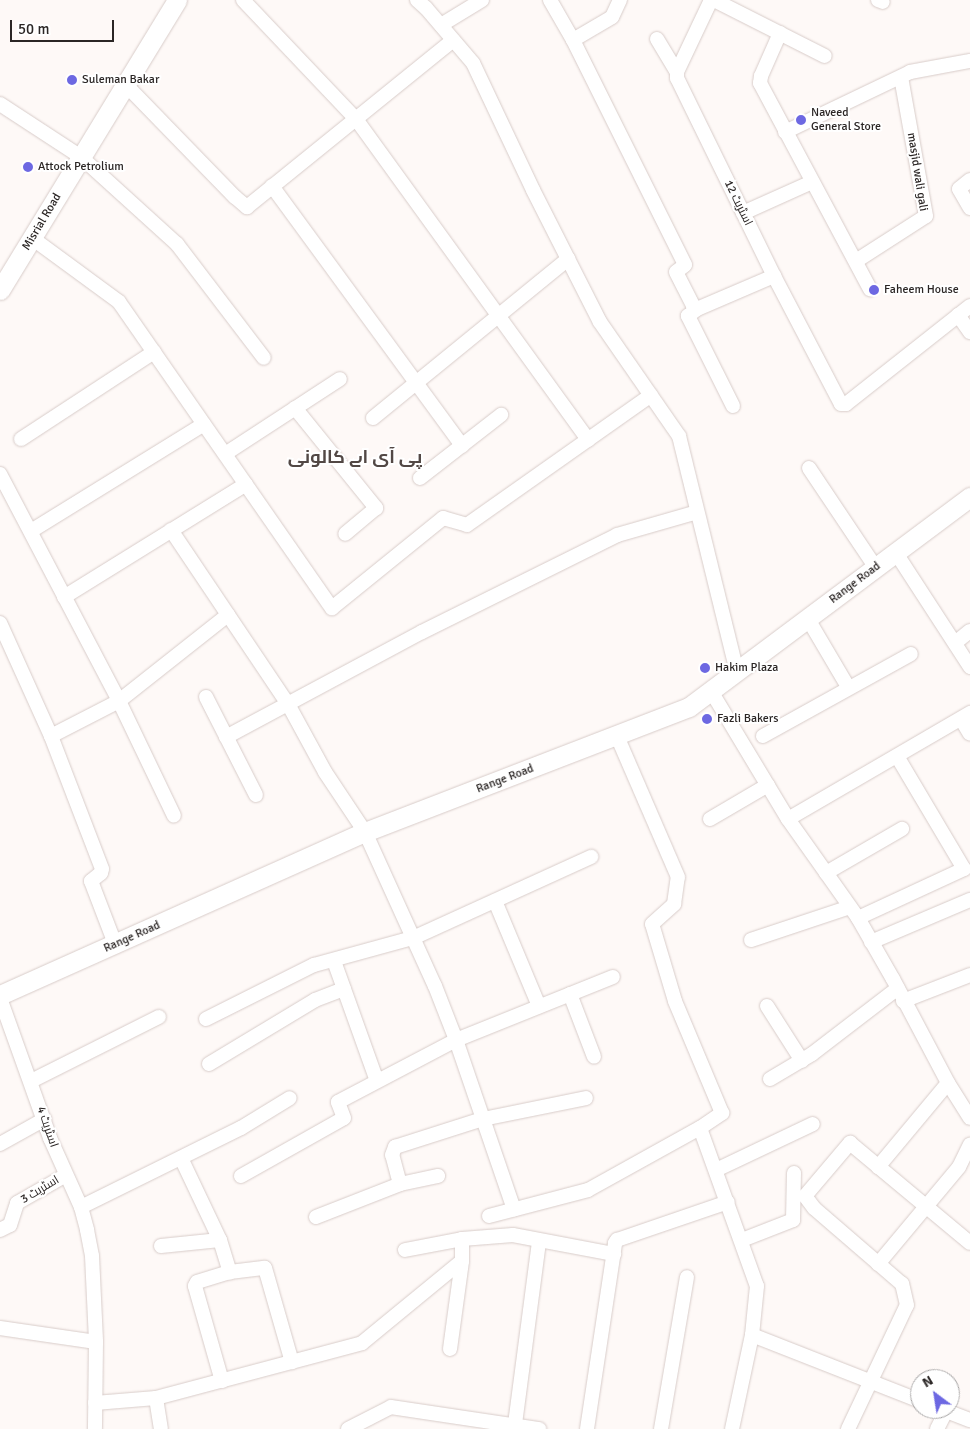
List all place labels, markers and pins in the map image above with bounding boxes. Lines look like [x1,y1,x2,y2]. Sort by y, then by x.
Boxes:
place label: Suleman Bakar [82,73,159,87]
marker: Suleman Bakar [66,74,78,86]
place label: Naveed General Store [811,106,881,134]
marker: Naveed General Store [795,114,807,126]
place label: Attock Petrolium [38,160,124,174]
marker: Attock Petrolium [22,161,34,173]
place label: Faheem House [884,283,959,297]
marker: Faheem House [868,284,880,296]
place label: Hakim Plaza [715,661,778,675]
marker: Hakim Plaza [699,662,711,674]
place label: Fazli Bakers [717,712,778,726]
marker: Fazli Bakers [701,713,713,725]

